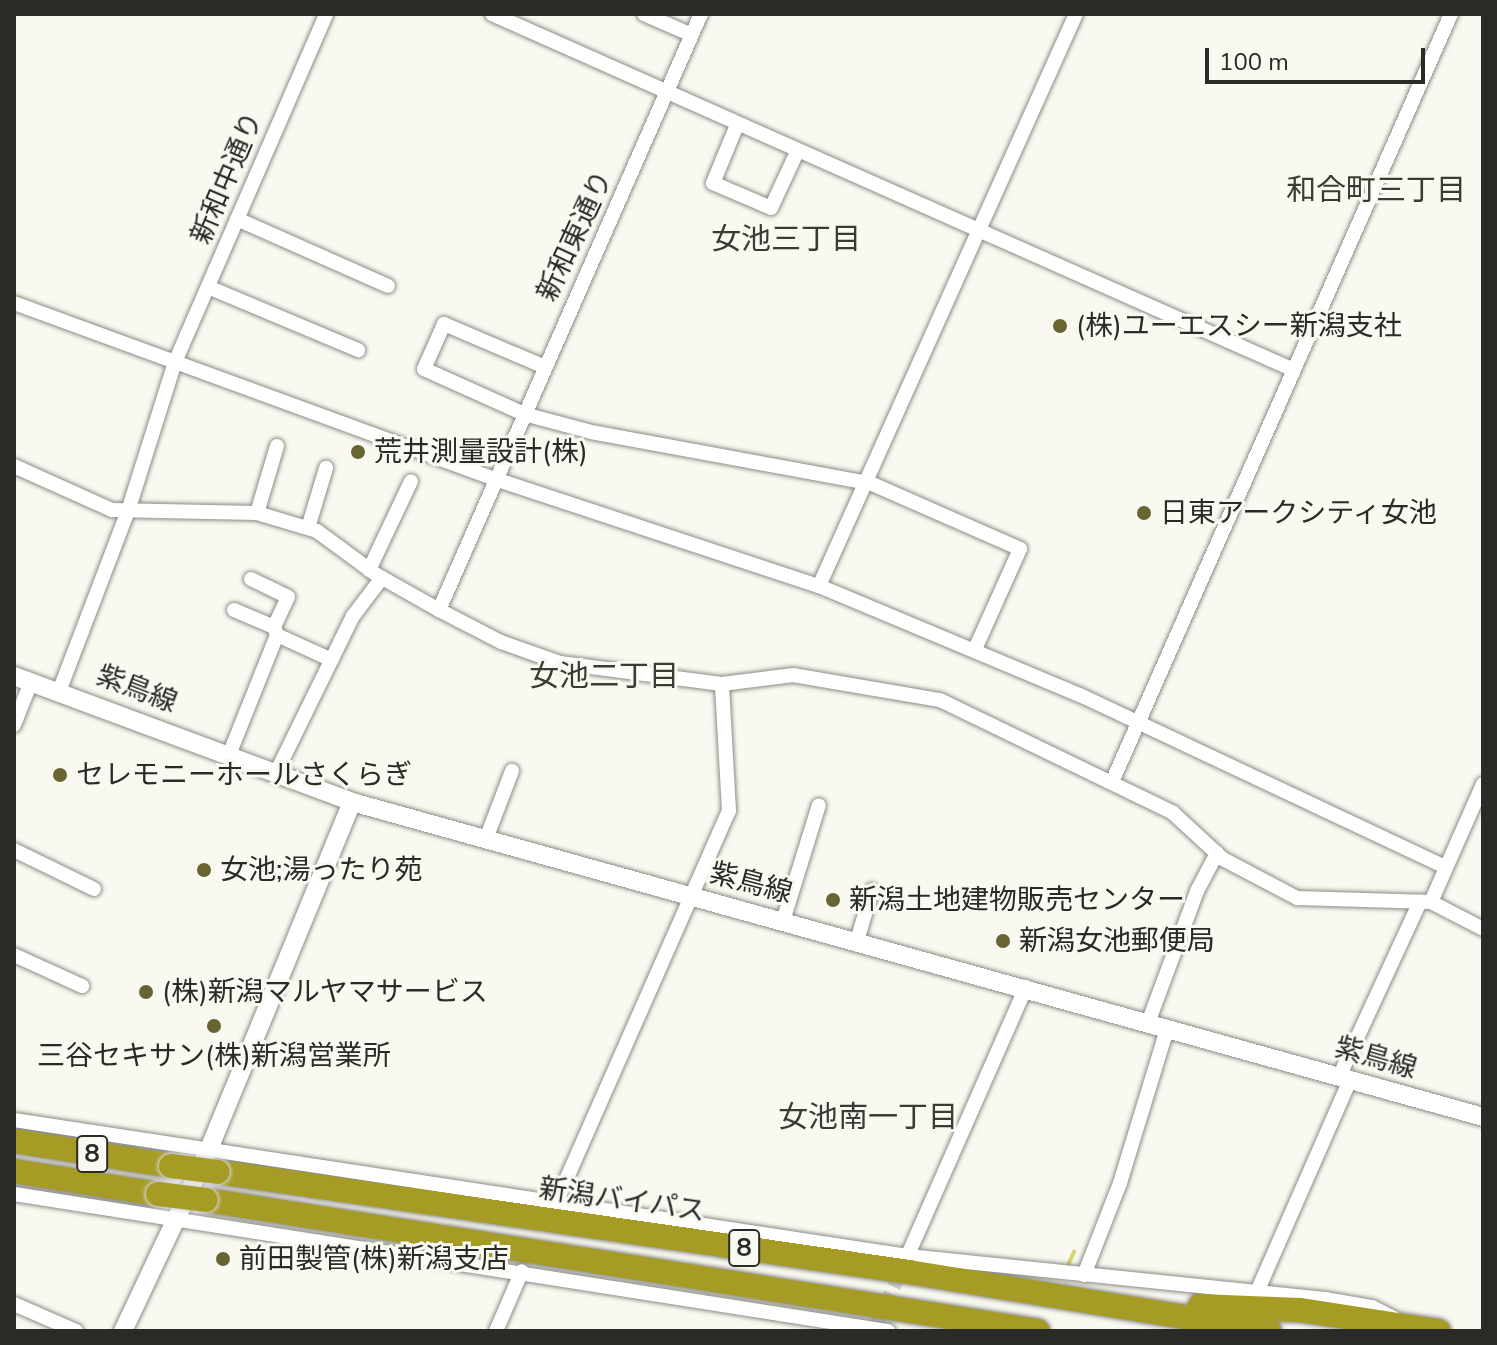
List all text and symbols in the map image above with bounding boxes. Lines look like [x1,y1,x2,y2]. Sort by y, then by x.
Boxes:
scale bar [1209,32,1429,82]
text: 100 m [1219,46,1289,78]
street label: 新和中通り [184,107,270,249]
street label: 新和東通り [530,165,620,307]
district label: 和合町三丁目 [1286,173,1466,209]
district label: 女池三丁目 [711,222,861,258]
place label: (株)ユーエスシー新潟支社 [1076,309,1402,343]
marker: (株)ユーエスシー新潟支社 [1051,317,1069,335]
place label: 荒井測量設計(株) [374,435,588,469]
marker: 荒井測量設計(株) [349,443,367,461]
place label: 日東アークシティ女池 [1160,496,1438,530]
marker: 日東アークシティ女池 [1135,504,1153,522]
street label: 紫鳥線 [92,658,182,720]
district label: 女池二丁目 [529,659,679,695]
place label: セレモニーホールさくらぎ [76,758,412,792]
marker: セレモニーホールさくらぎ [51,766,69,784]
place label: 女池;湯ったり苑 [220,853,422,887]
street label: 紫鳥線 [706,856,796,910]
marker: 女池;湯ったり苑 [195,861,213,879]
place label: 新潟土地建物販売センター [849,883,1185,917]
marker: 新潟土地建物販売センター [824,891,842,909]
place label: 新潟女池郵便局 [1019,924,1215,958]
marker: 新潟女池郵便局 [994,932,1012,950]
place label: (株)新潟マルヤマサービス [162,975,488,1009]
marker: (株)新潟マルヤマサービス [137,983,155,1001]
marker: 三谷セキサン(株)新潟営業所 [205,1017,223,1035]
street label: 紫鳥線 [1331,1030,1421,1086]
place label: 三谷セキサン(株)新潟営業所 [37,1039,391,1073]
district label: 女池南一丁目 [778,1100,958,1136]
road number: 8 [76,1132,108,1176]
street label: 新潟バイパス [536,1172,708,1228]
road number: 8 [728,1226,760,1270]
place label: 前田製管(株)新潟支店 [239,1242,509,1276]
marker: 前田製管(株)新潟支店 [214,1250,232,1268]

